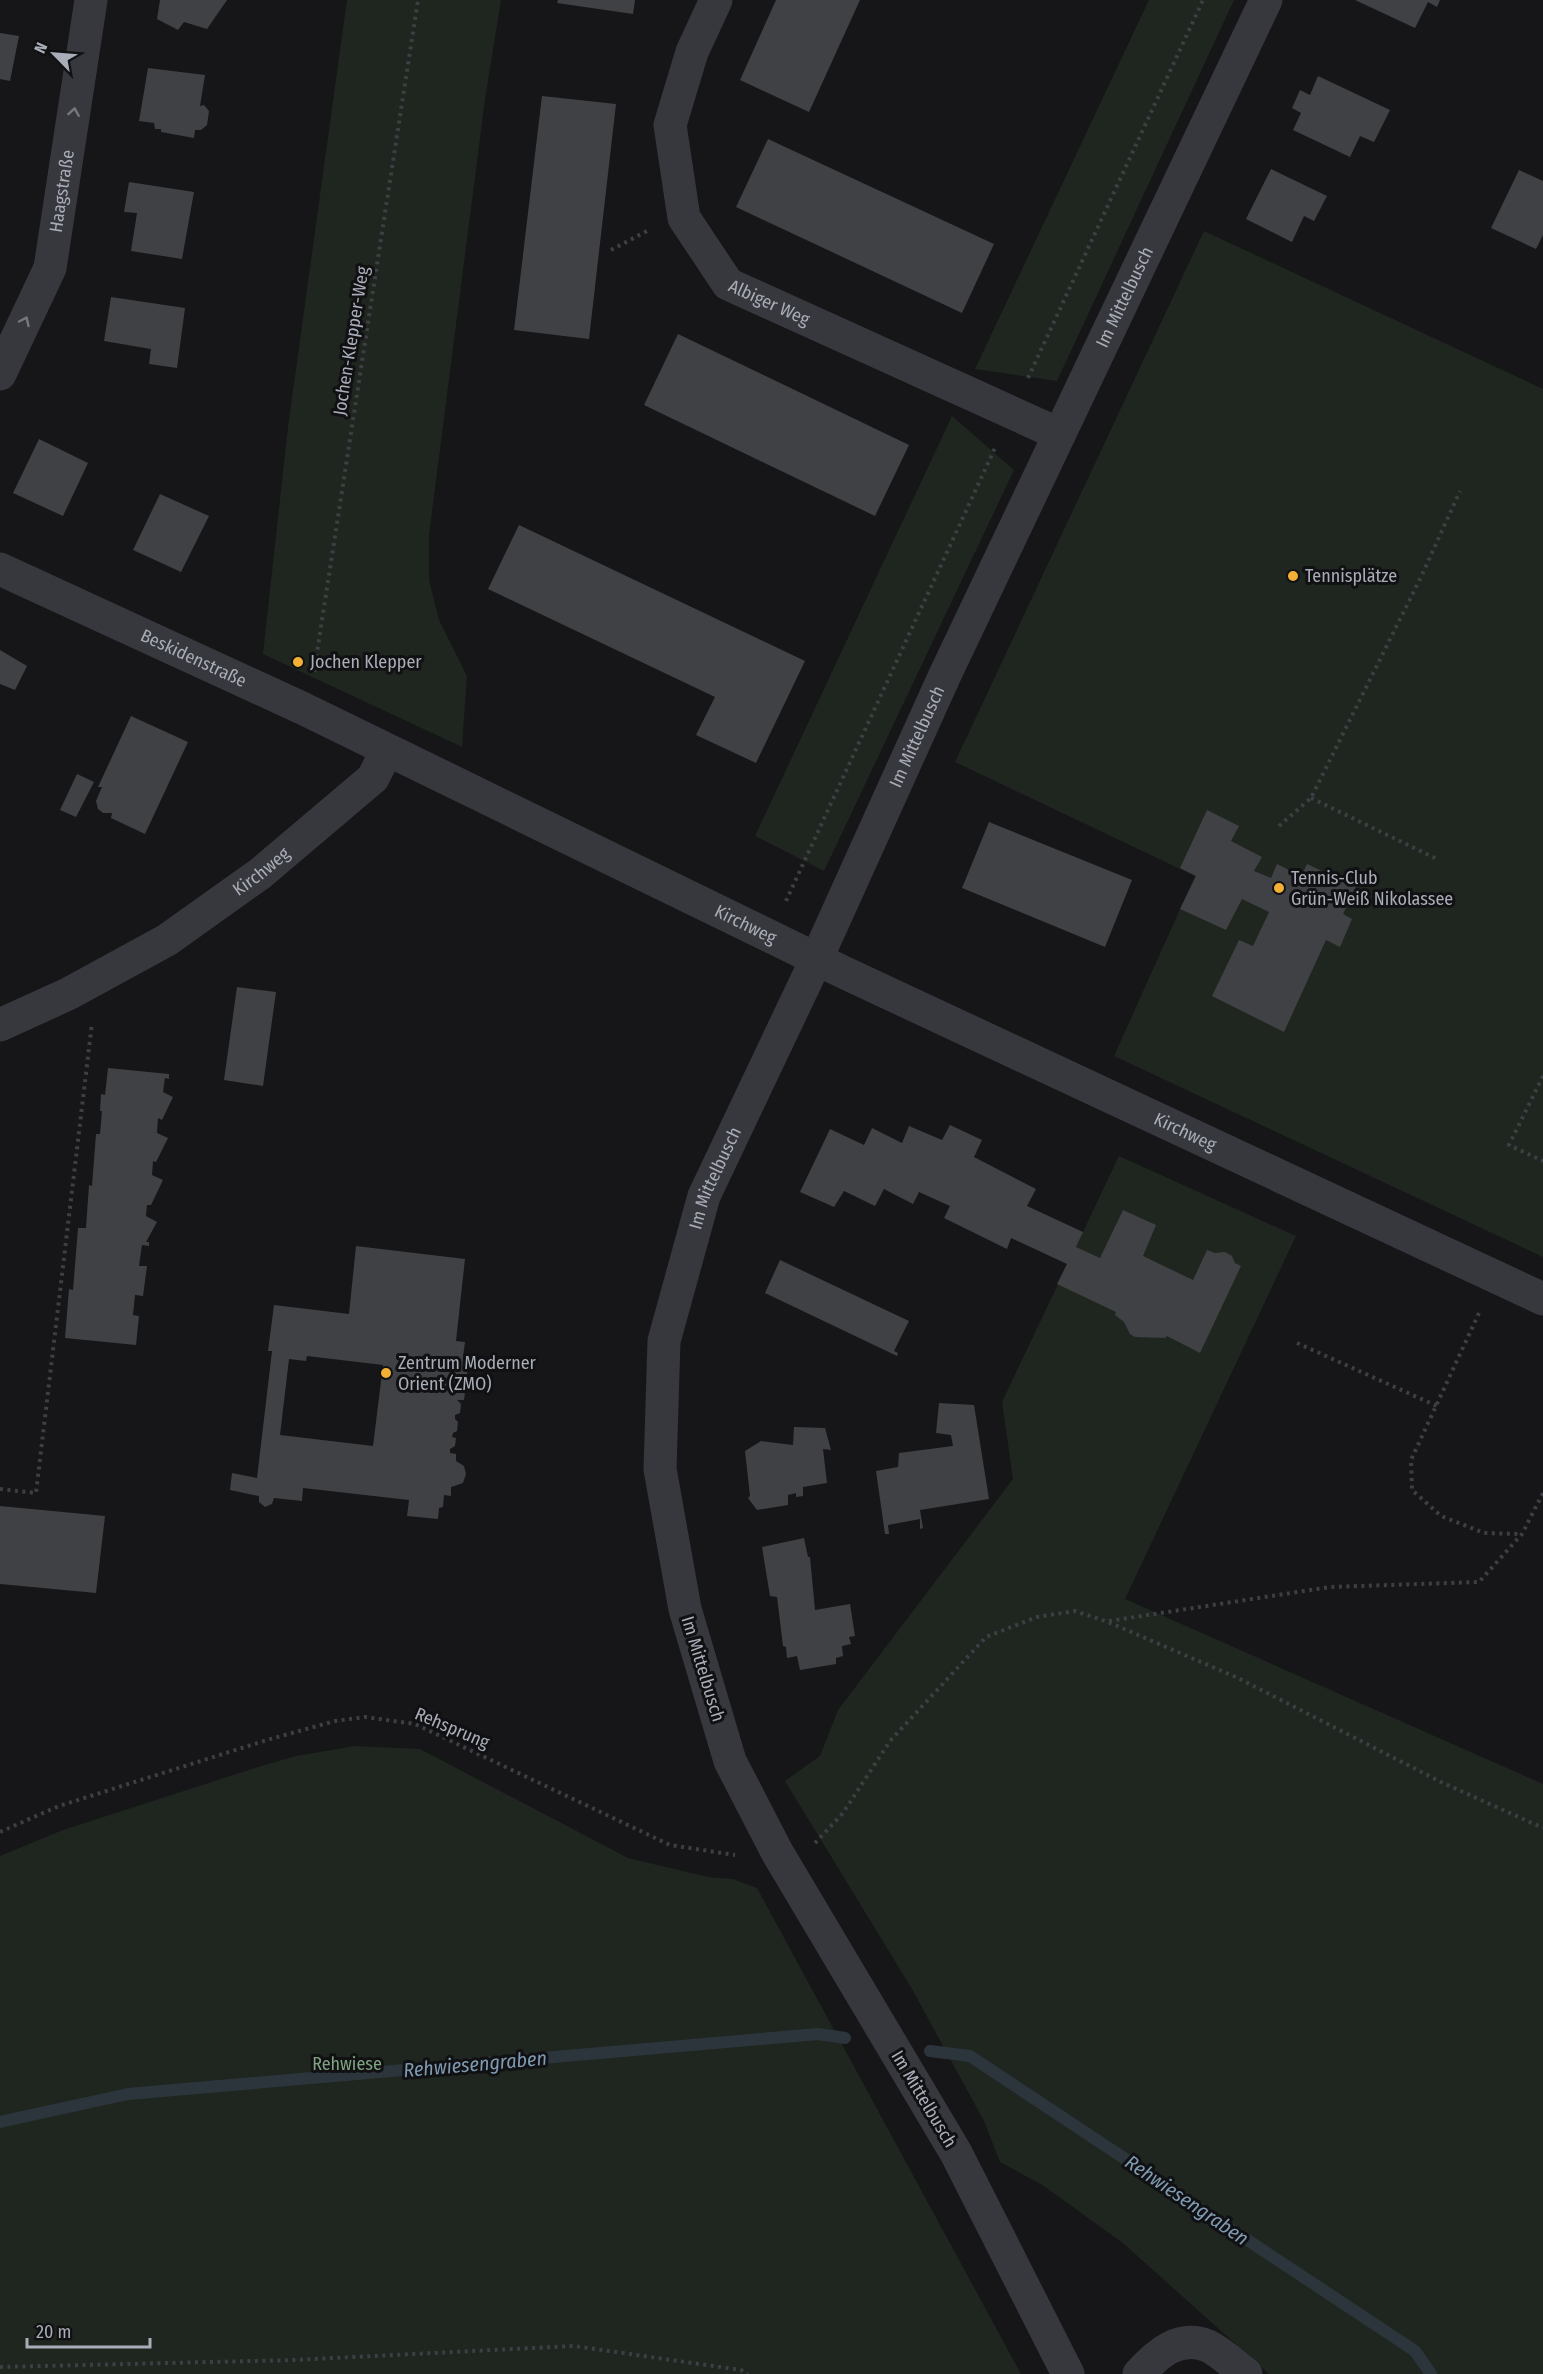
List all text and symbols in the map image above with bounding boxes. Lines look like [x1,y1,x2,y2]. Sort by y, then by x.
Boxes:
north arrow [24,24,84,84]
text: N [30,40,51,56]
one-way arrow [67,107,79,117]
street label: Haagstraße [45,148,79,234]
street label: Im Mittelbusch [1091,243,1158,351]
street label: Jochen-Klepper-Weg [328,264,374,417]
street label: Albiger Weg [725,275,814,331]
one-way arrow [17,316,29,327]
place label: Tennisplätze [1305,565,1397,587]
marker: Tennisplätze [1286,569,1300,583]
street label: Beskidenstraße [137,624,250,692]
place label: Jochen Klepper [310,651,422,673]
marker: Jochen Klepper [291,655,305,669]
street label: Im Mittelbusch [885,682,950,791]
street label: Kirchweg [229,842,295,901]
place label: Tennis-Club Grün-Weiß Nikolassee [1291,867,1453,910]
marker: Tennis-Club Grün-Weiß Nikolassee [1272,881,1286,895]
street label: Kirchweg [711,900,781,949]
street label: Kirchweg [1150,1108,1220,1156]
street label: Im Mittelbusch [684,1124,746,1232]
place label: Zentrum Moderner Orient (ZMO) [398,1352,537,1395]
marker: Zentrum Moderner Orient (ZMO) [379,1366,393,1380]
street label: Im Mittelbusch [677,1614,729,1724]
street label: Rehsprung [411,1702,493,1754]
water label: Rehwiesengraben [402,2046,548,2082]
street label: Im Mittelbusch [886,2047,962,2151]
park label: Rehwiese [312,2053,382,2075]
water label: Rehwiesengraben [1121,2150,1253,2250]
scale bar [27,2311,150,2349]
text: 20 m [36,2321,71,2343]

